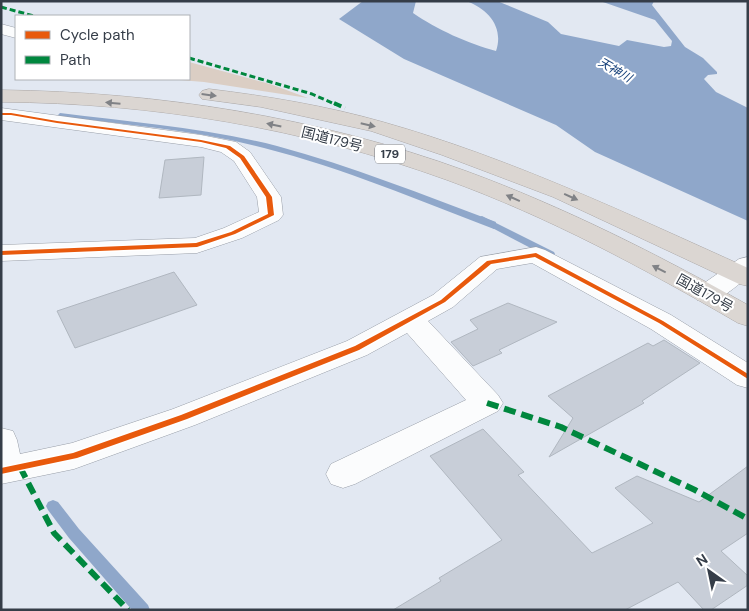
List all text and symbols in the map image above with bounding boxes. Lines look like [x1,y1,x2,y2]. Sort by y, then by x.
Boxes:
legend [15,15,190,80]
text: Cycle path [60,25,135,45]
text: Path [60,50,91,70]
water label: 天神川 [595,54,636,87]
one-way arrow [201,91,217,99]
one-way arrow [105,99,121,107]
one-way arrow [266,121,282,129]
one-way arrow [361,121,377,129]
street label: 国道179号 [300,123,364,155]
road number: 179 [375,144,405,164]
one-way arrow [564,193,578,201]
one-way arrow [506,194,520,202]
one-way arrow [652,265,666,273]
street label: 国道179号 [673,270,737,316]
north arrow [684,546,734,596]
text: N [693,550,711,570]

